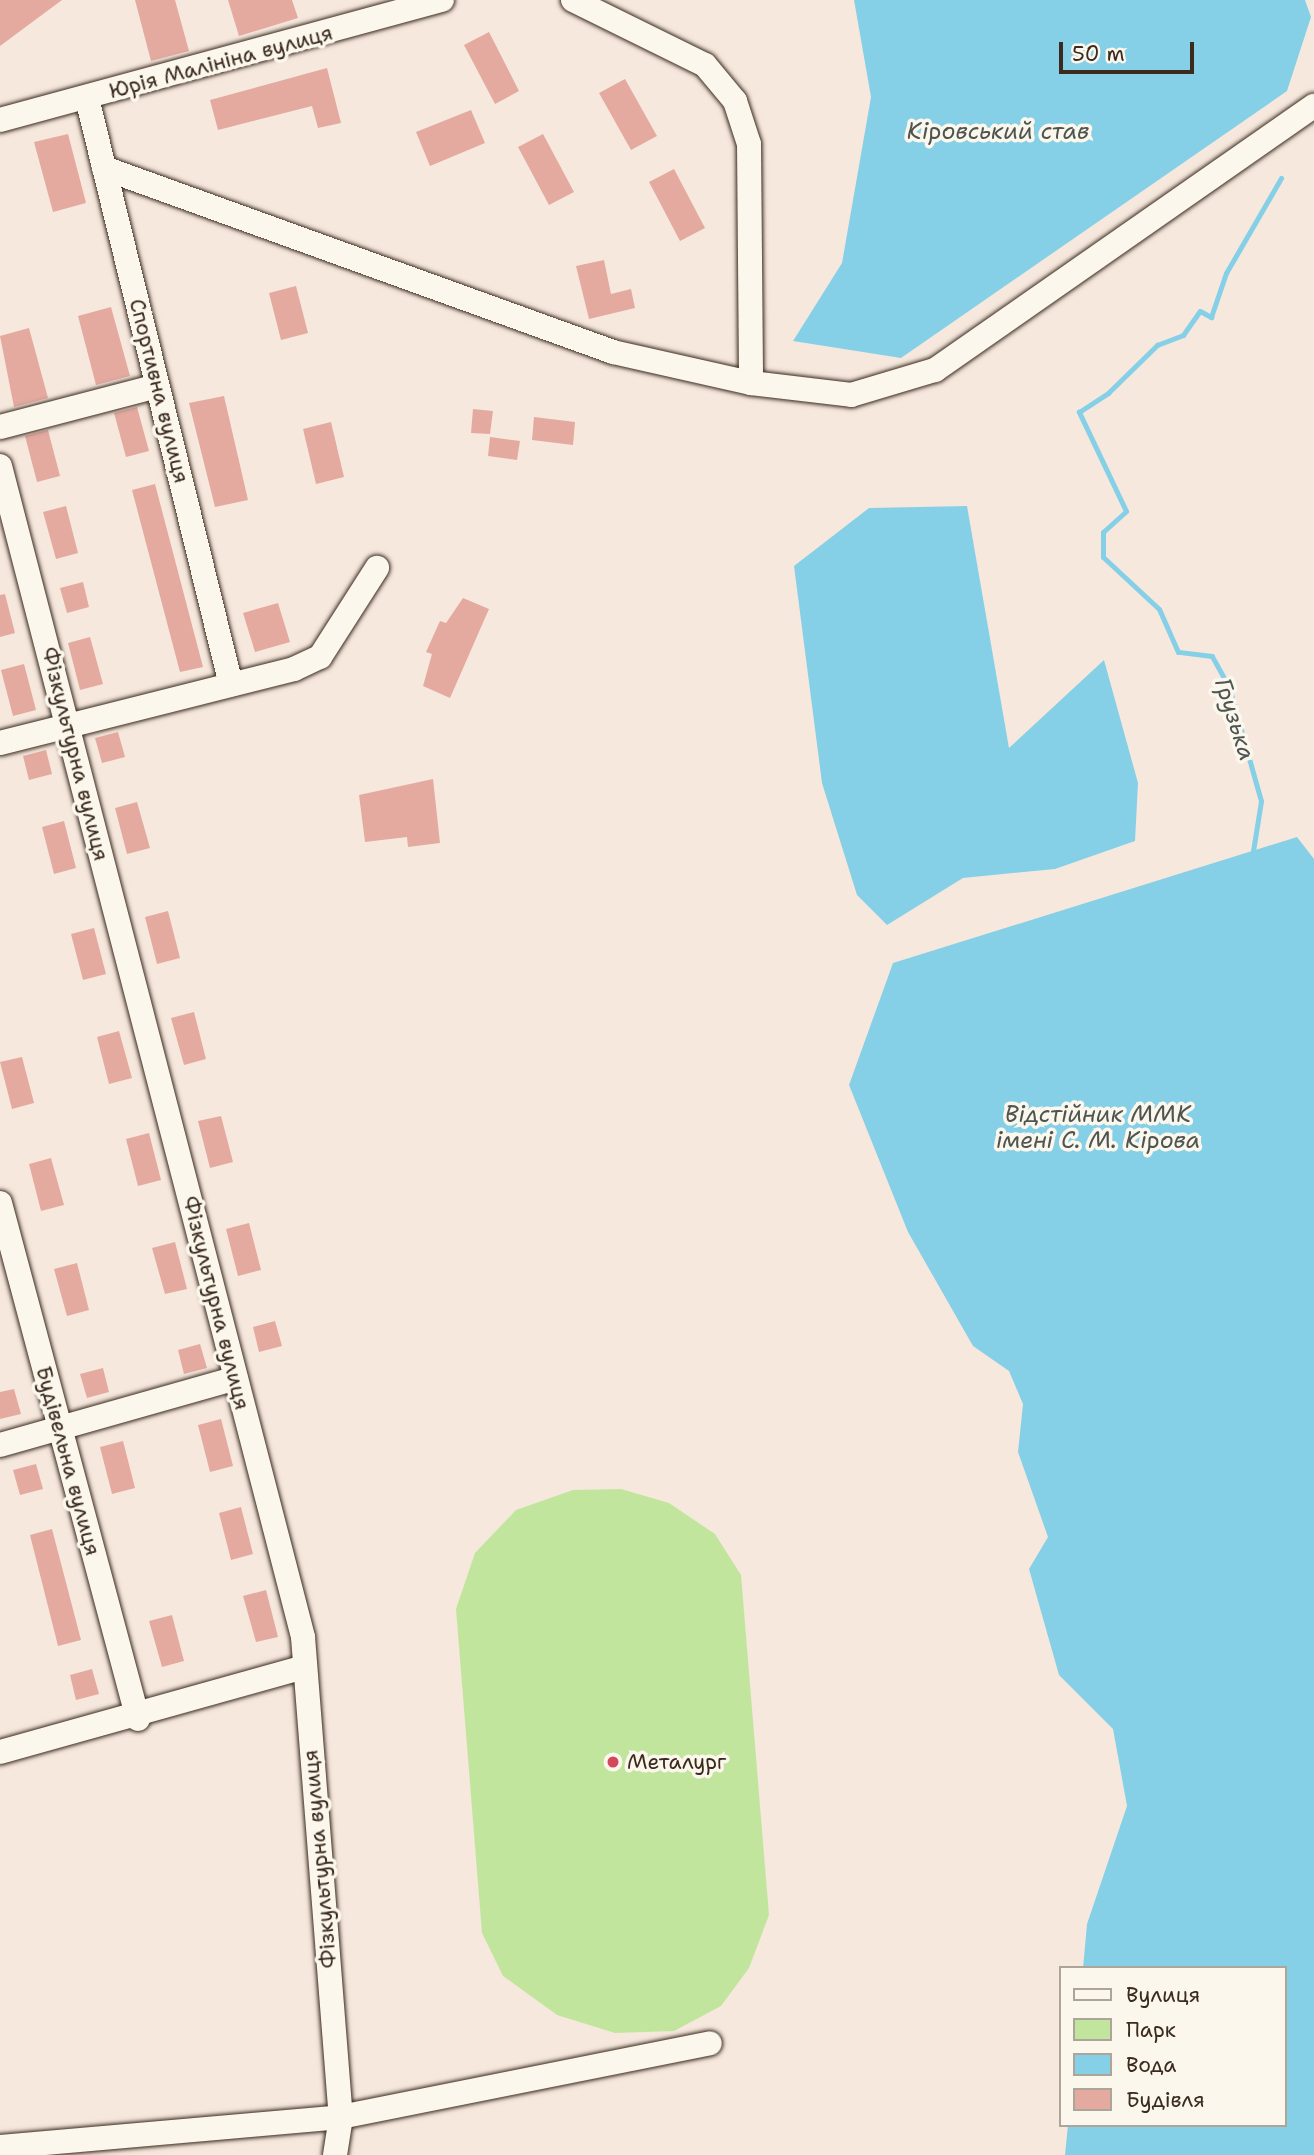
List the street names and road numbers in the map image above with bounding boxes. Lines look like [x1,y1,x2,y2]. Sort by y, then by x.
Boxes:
street label: Юрія Малініна вулиця [106,20,336,104]
street label: Спортивна вулиця [124,296,194,486]
street label: Фiзкультурна вулиця [36,645,114,863]
street label: Фiзкультурна вулиця [177,1194,255,1412]
street label: Будівельна вулиця [31,1363,105,1559]
street label: Фiзкультурна вулиця [298,1749,342,1969]

